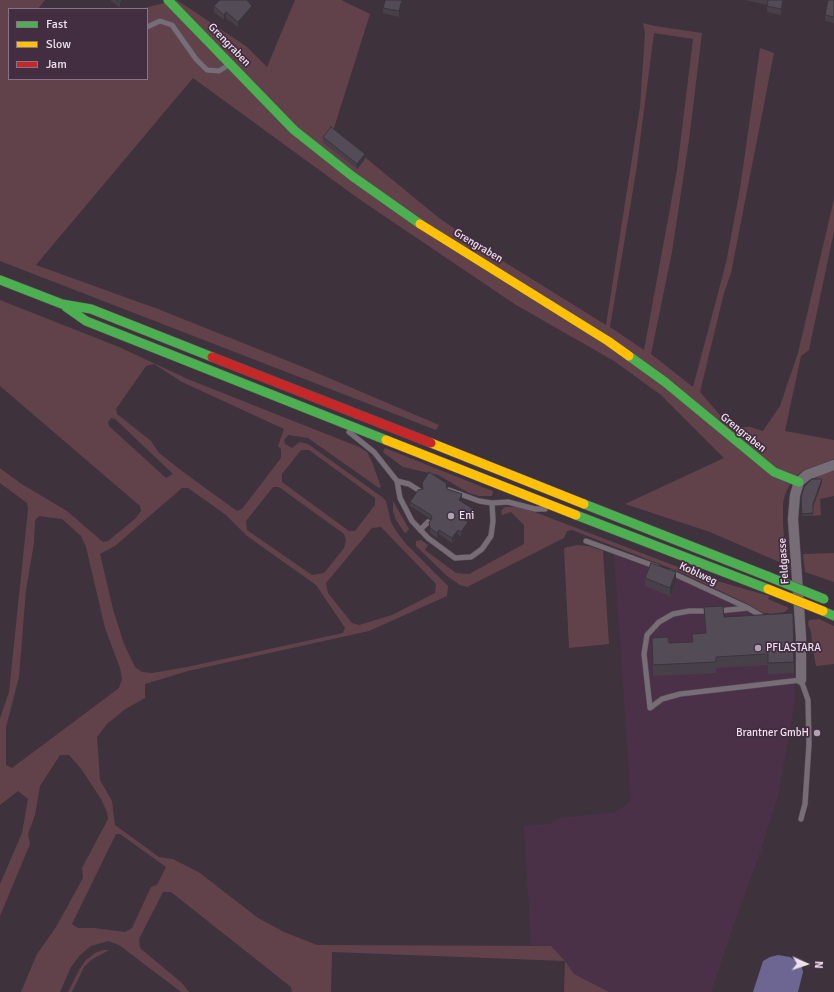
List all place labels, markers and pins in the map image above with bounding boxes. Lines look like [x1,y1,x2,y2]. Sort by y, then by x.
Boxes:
place label: Eni [459,509,474,523]
marker: Eni [446,511,456,521]
place label: PFLASTARA [766,641,821,655]
marker: PFLASTARA [753,643,763,653]
place label: Brantner GmbH [736,726,809,740]
marker: Brantner GmbH [812,728,822,738]

